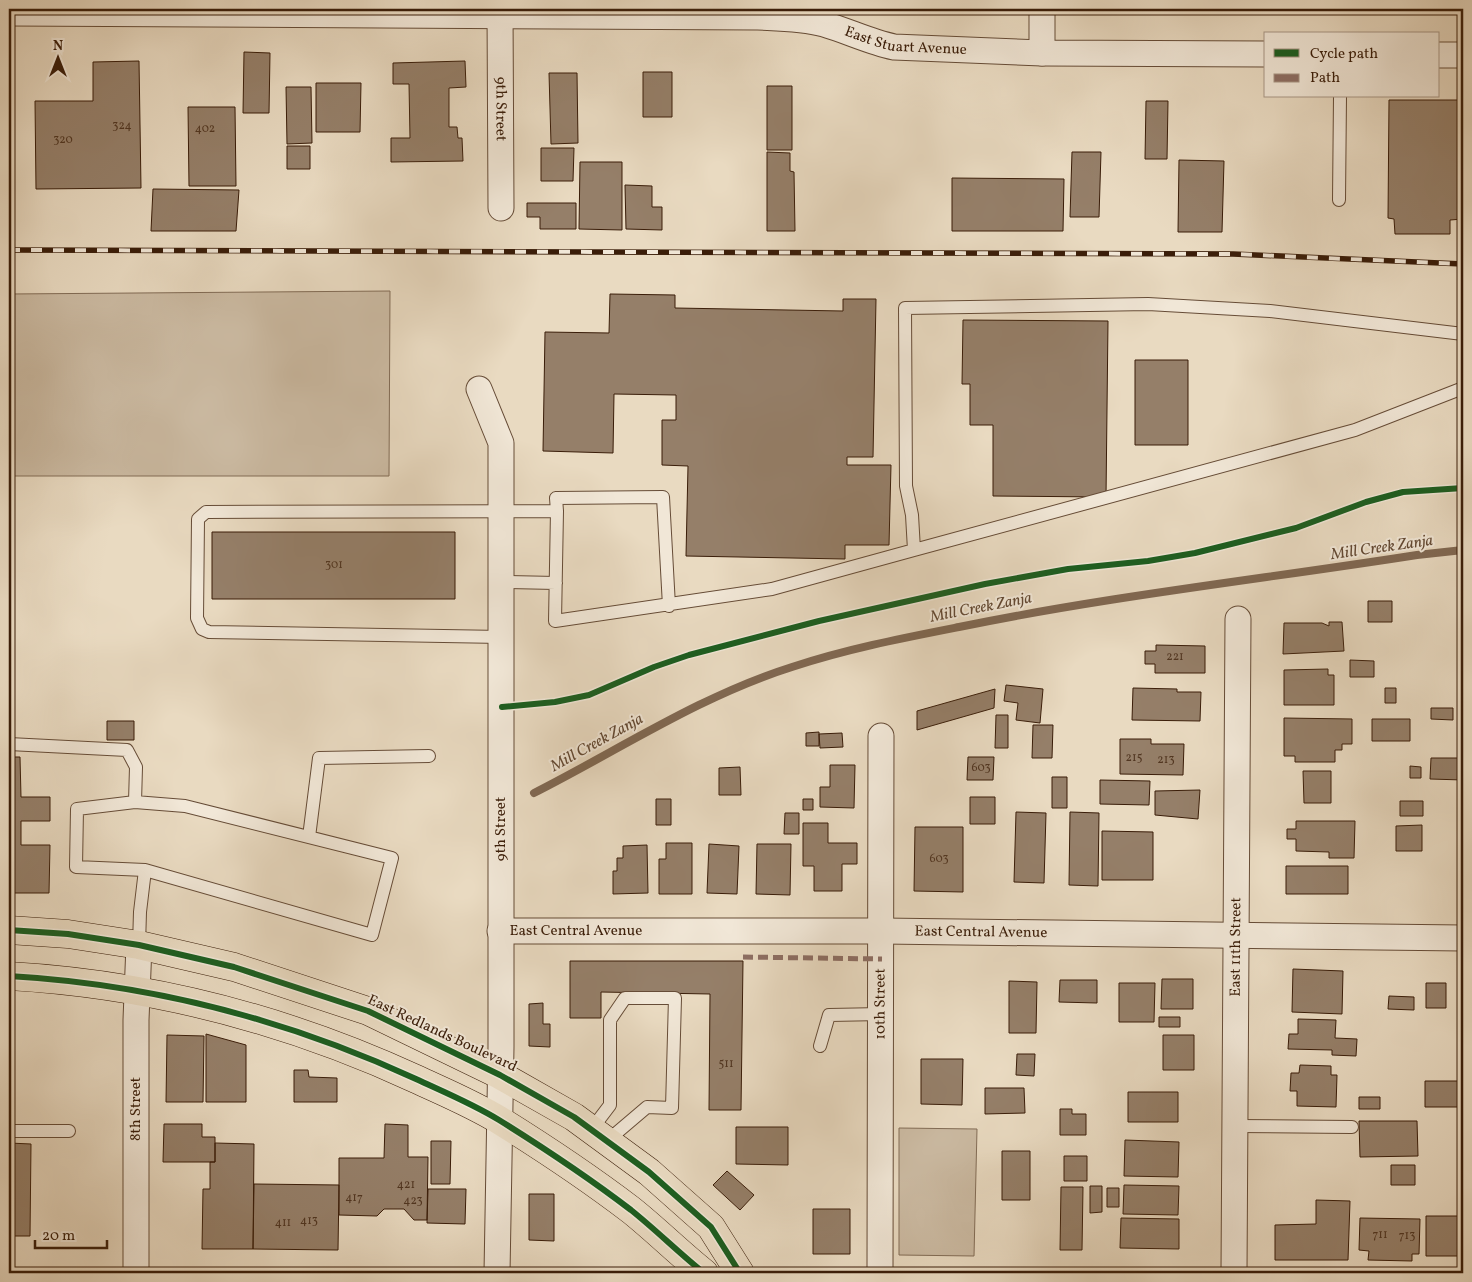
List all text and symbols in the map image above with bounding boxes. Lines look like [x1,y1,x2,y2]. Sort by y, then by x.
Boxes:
street label: East Stuart Avenue [841,21,967,60]
north arrow [32,32,82,82]
legend [1264,32,1440,98]
text: N [53,37,63,56]
text: Cycle path [1310,44,1378,65]
text: Path [1310,68,1340,89]
street label: 9th Street [490,77,511,141]
house number: 324 [112,118,132,134]
house number: 402 [195,121,215,137]
house number: 320 [53,132,73,148]
water label: Mill Creek Zanja [1328,530,1435,566]
house number: 301 [325,557,343,573]
water label: Mill Creek Zanja [927,587,1034,629]
house number: 221 [1166,649,1184,665]
water label: Mill Creek Zanja [546,708,648,778]
house number: 215 [1126,750,1143,766]
house number: 213 [1157,752,1175,768]
house number: 603 [971,760,991,776]
street label: 9th Street [491,797,512,861]
house number: 603 [929,851,949,867]
street label: East 11th Street [1225,897,1247,997]
street label: East Central Avenue [510,921,642,942]
street label: East Central Avenue [914,921,1048,943]
street label: 10th Street [870,968,891,1040]
street label: East Redlands Boulevard [364,990,520,1078]
house number: 511 [718,1056,734,1072]
street label: 8th Street [126,1077,147,1141]
house number: 421 [397,1177,415,1193]
house number: 417 [345,1190,363,1206]
house number: 423 [403,1193,423,1209]
house number: 413 [300,1213,318,1229]
house number: 411 [275,1215,291,1231]
scale bar [35,1217,108,1249]
text: 20 m [42,1226,75,1247]
house number: 711 [1372,1227,1388,1243]
house number: 713 [1399,1228,1415,1244]

